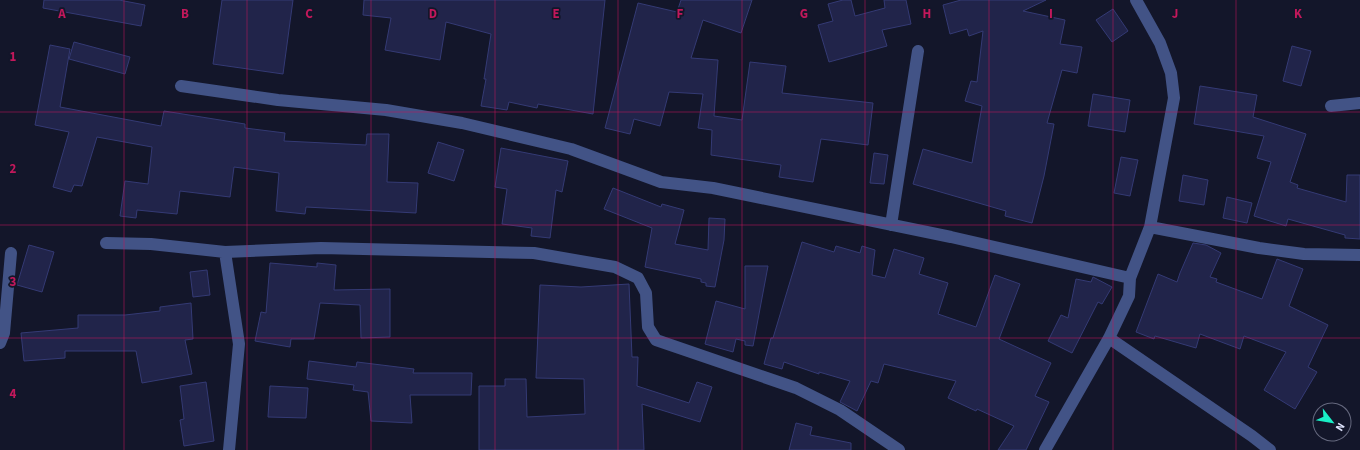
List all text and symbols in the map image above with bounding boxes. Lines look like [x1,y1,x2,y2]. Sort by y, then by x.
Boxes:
text: A [57,5,66,23]
text: B [181,5,189,23]
text: C [305,5,313,23]
text: D [429,5,437,23]
text: E [552,5,560,23]
text: F [677,5,684,23]
text: G [800,5,808,23]
text: H [923,5,931,23]
text: I [1049,5,1053,23]
text: J [1172,5,1178,23]
text: K [1294,5,1303,23]
text: 1 [10,48,17,66]
text: 2 [10,160,17,178]
text: 3 [10,273,17,291]
text: 4 [10,385,17,403]
north arrow [1312,402,1352,442]
text: N [1332,420,1348,434]

